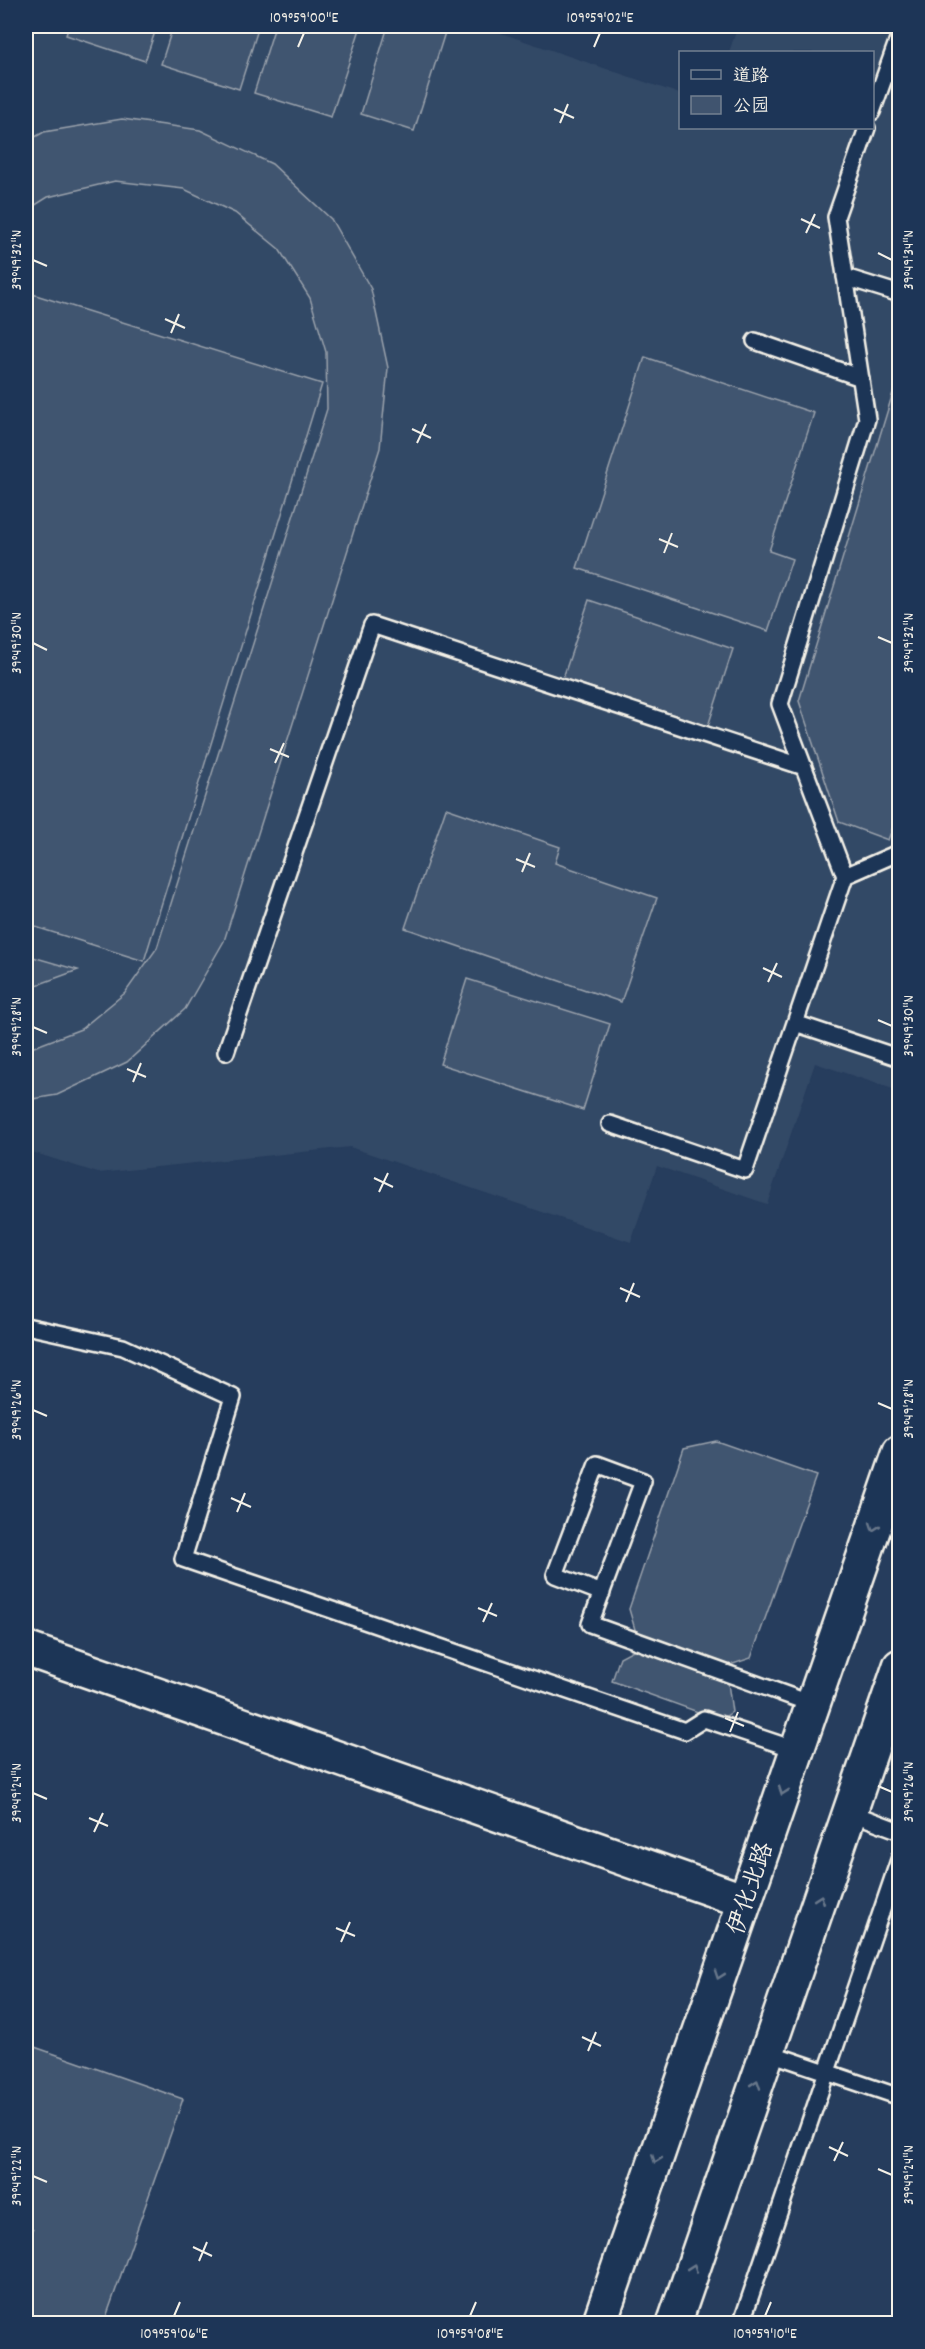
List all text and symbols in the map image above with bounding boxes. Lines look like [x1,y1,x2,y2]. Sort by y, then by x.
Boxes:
text: 109°59'00"E [270,8,338,30]
text: 109°59'02"E [567,8,634,30]
legend [679,51,874,129]
text: 道路 [733,65,769,90]
text: 公园 [733,95,769,120]
text: 39°49'32"N [7,230,29,290]
text: 39°49'34"N [899,230,921,290]
text: 39°49'30"N [7,612,29,674]
text: 39°49'32"N [899,613,921,673]
text: 39°49'30"N [899,995,921,1057]
text: 39°49'28"N [7,997,29,1057]
text: 39°49'26"N [7,1379,29,1441]
text: 39°49'28"N [899,1379,921,1439]
one-way arrow [868,1521,881,1532]
text: 39°49'26"N [899,1761,921,1823]
text: 39°49'24"N [7,1763,29,1823]
one-way arrow [777,1785,790,1796]
street label: 伊化北路 [720,1838,784,1940]
one-way arrow [812,1894,825,1905]
one-way arrow [714,1969,727,1980]
one-way arrow [749,2079,762,2090]
text: 39°49'24"N [899,2145,921,2205]
text: 39°49'22"N [7,2146,29,2206]
one-way arrow [650,2153,663,2164]
one-way arrow [686,2263,699,2274]
text: 109°59'06"E [140,2324,208,2346]
text: 109°59'08"E [437,2324,503,2346]
text: 109°59'10"E [733,2324,797,2346]

